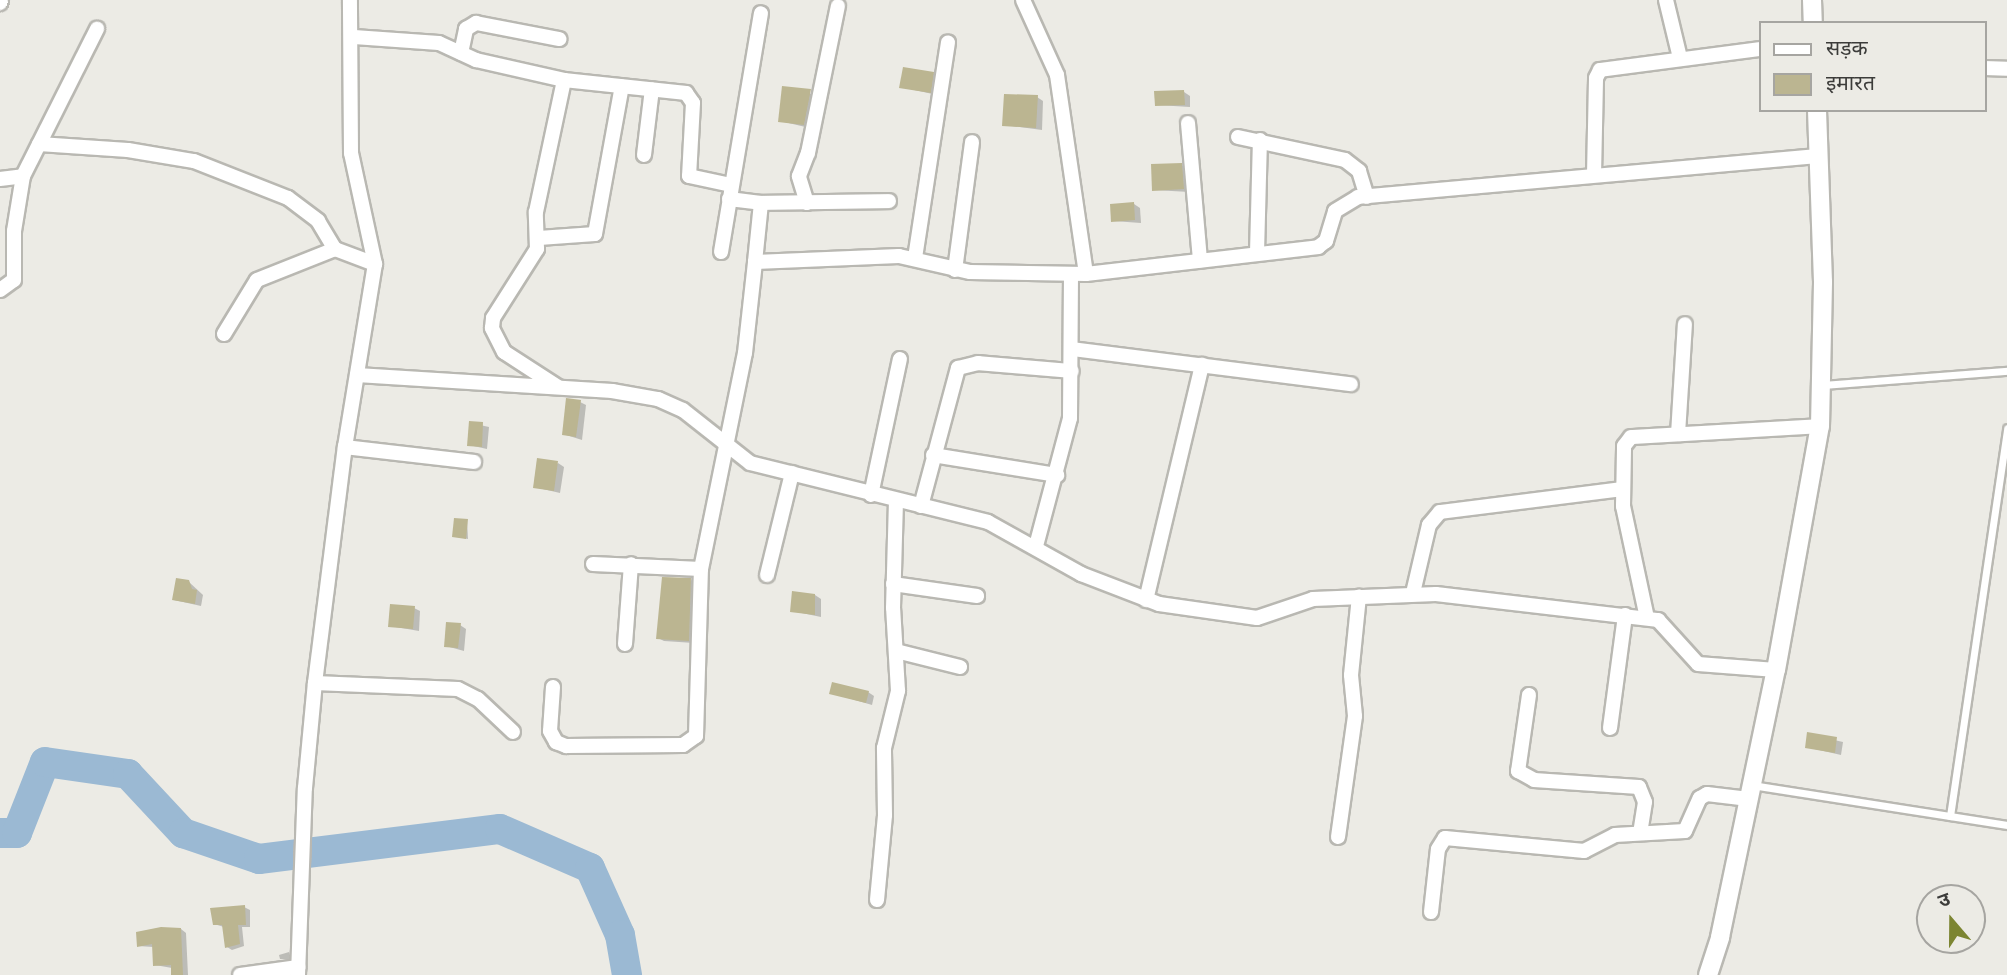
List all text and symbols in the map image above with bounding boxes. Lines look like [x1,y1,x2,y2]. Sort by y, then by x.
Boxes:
legend [1758,21,1986,112]
text: सड़क [1826,38,1868,59]
text: इमारत [1826,73,1875,94]
north arrow [1916,884,1986,954]
text: उ [1936,890,1953,912]

